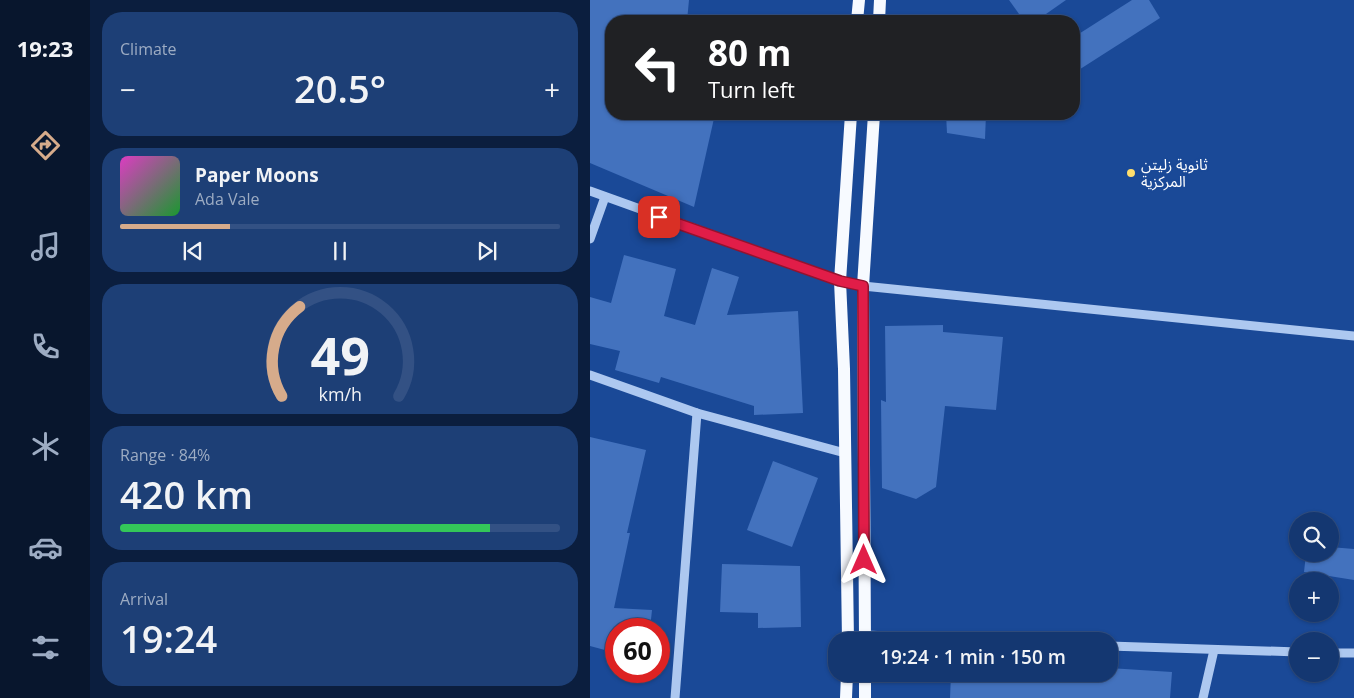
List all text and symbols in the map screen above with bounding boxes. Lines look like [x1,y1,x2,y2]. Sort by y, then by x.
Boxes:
text: 80 m [708,29,791,76]
text: 19:23 [17,33,73,63]
icon: left [625,35,690,100]
text: Climate [120,38,177,60]
text: 20.5° [294,62,386,114]
text: − [120,70,136,108]
text: + [544,70,560,108]
text: Turn left [708,74,795,104]
icon: directions [28,128,63,163]
place label: ثانوية زليتن المركزية [1141,154,1208,191]
text: Paper Moons [195,162,319,188]
marker: ثانوية زليتن المركزية [1125,167,1137,179]
text: Ada Vale [195,188,259,210]
pin [638,196,680,238]
icon: arrive [645,203,673,231]
icon: music [28,229,63,264]
icon: previous [179,237,207,265]
icon: pause [326,237,354,265]
icon: next [473,237,501,265]
text: 49 [310,319,370,390]
icon: phone [28,329,63,364]
text: km/h [318,382,362,406]
icon: climate [28,429,63,464]
text: Range · 84% [120,444,210,466]
text: 420 km [120,468,253,520]
map controls [1289,512,1339,682]
button: search [1289,512,1339,562]
icon: car [28,530,63,565]
position arrow [837,533,889,585]
button: + [1289,572,1339,622]
text: Arrival [120,588,168,610]
text: 19:24 [120,612,217,664]
speed limit sign: 60 [605,618,670,683]
icon: filters [28,630,63,665]
button: − [1289,632,1339,682]
text: 19:24 · 1 min · 150 m [880,644,1066,670]

